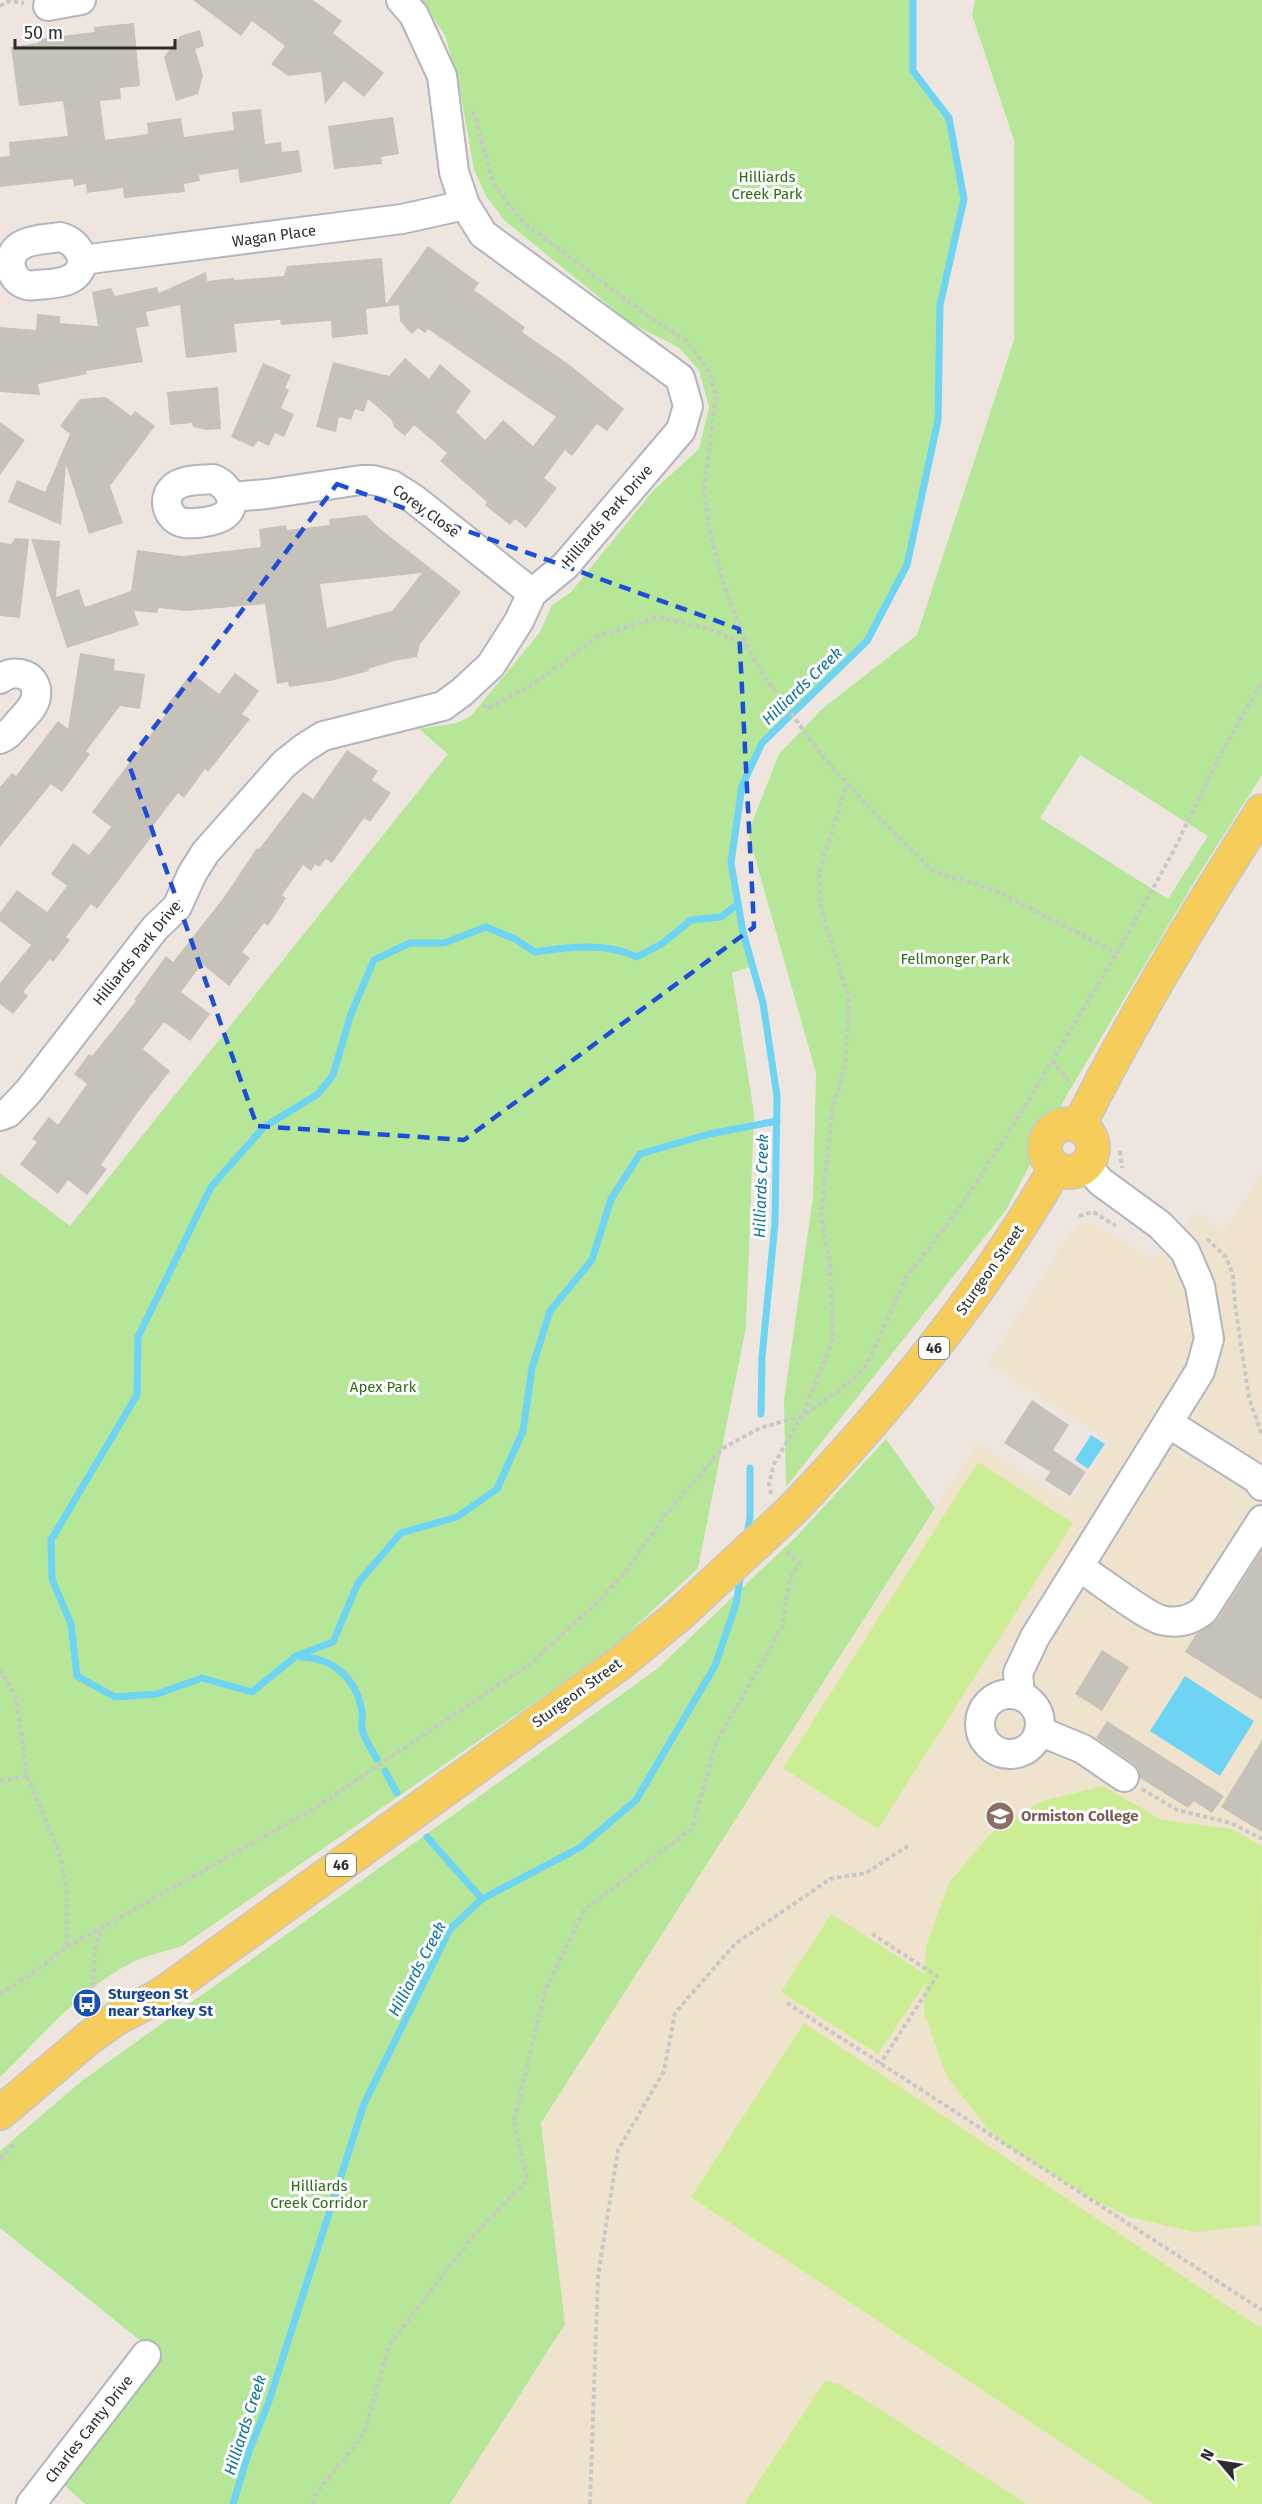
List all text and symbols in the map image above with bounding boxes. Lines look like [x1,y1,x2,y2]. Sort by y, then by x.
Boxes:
scale bar [15,12,176,50]
text: 50 m [24,22,63,44]
park label: Hilliards Creek Park [731,168,803,203]
street label: Wagan Place [231,221,317,251]
street label: Hilliards Park Drive [558,461,656,571]
street label: Corey Close [389,481,463,541]
water label: Hilliards Creek [758,643,846,729]
street label: Hilliards Park Drive [89,897,185,1009]
park label: Fellmonger Park [900,950,1010,968]
water label: Hilliards Creek [750,1133,772,1238]
street label: Sturgeon Street [952,1221,1028,1319]
road number: 46 [919,1337,949,1359]
park label: Apex Park [350,1378,416,1396]
street label: Sturgeon Street [529,1654,626,1731]
school or university icon: Ormiston College [984,1800,1016,1832]
place label: Ormiston College [1021,1807,1138,1825]
road number: 46 [326,1854,356,1876]
water label: Hilliards Creek [384,1918,450,2019]
place label: Sturgeon St near Starkey St [108,1985,213,2020]
bus stop icon: Sturgeon St near Starkey St [71,1987,103,2019]
park label: Hilliards Creek Corridor [270,2177,368,2212]
street label: Charles Canty Drive [41,2372,137,2486]
water label: Hilliards Creek [220,2372,270,2477]
north arrow [1190,2432,1250,2492]
text: N [1196,2446,1218,2464]

